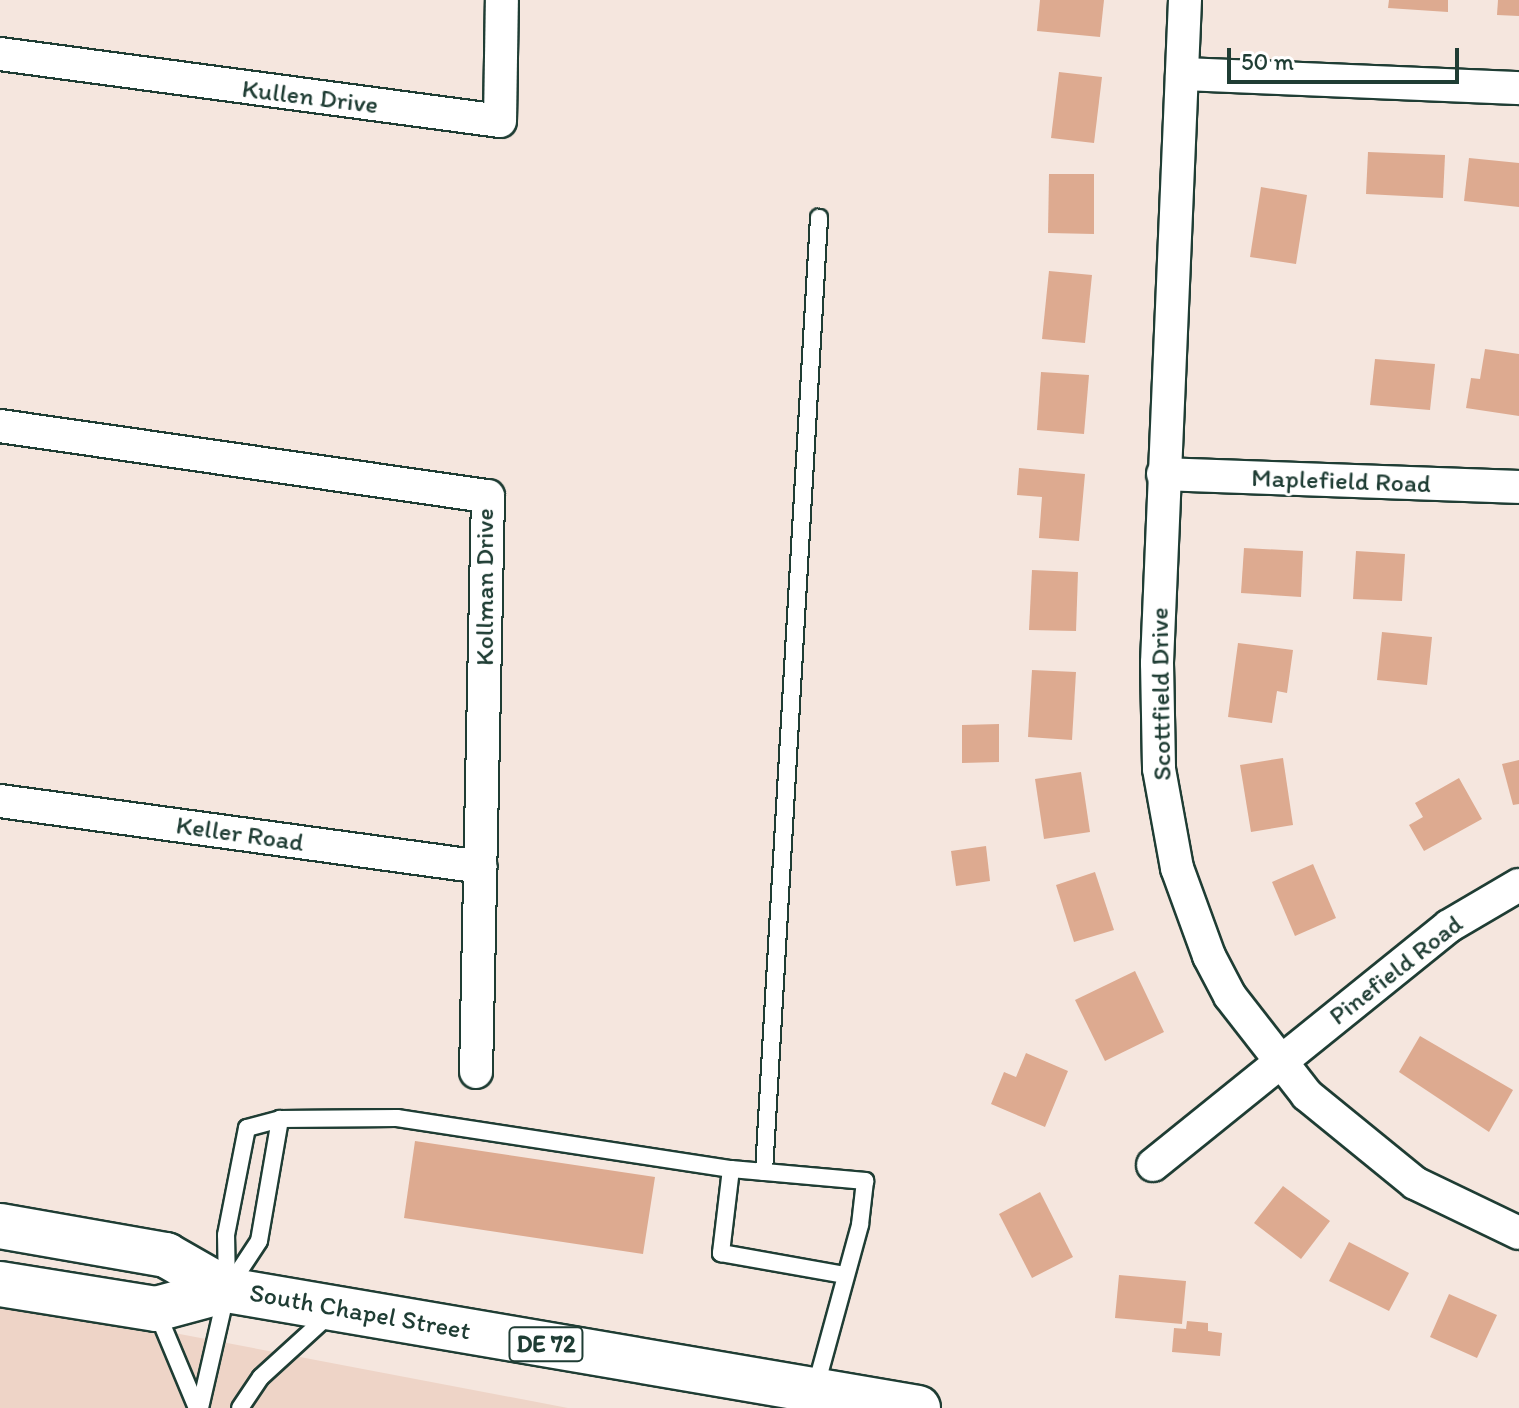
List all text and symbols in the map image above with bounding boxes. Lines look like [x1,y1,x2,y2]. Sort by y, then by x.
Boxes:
scale bar [1231,32,1463,82]
text: 50 m [1241,47,1294,76]
street label: Kullen Drive [240,73,380,121]
street label: Maplefield Road [1250,462,1432,500]
street label: Kollman Drive [469,508,501,666]
street label: Scottfield Drive [1144,607,1178,781]
street label: Keller Road [174,810,306,858]
street label: Pinefield Road [1323,908,1469,1032]
street label: South Chapel Street [248,1277,472,1347]
road number: DE 72 [508,1324,584,1364]

